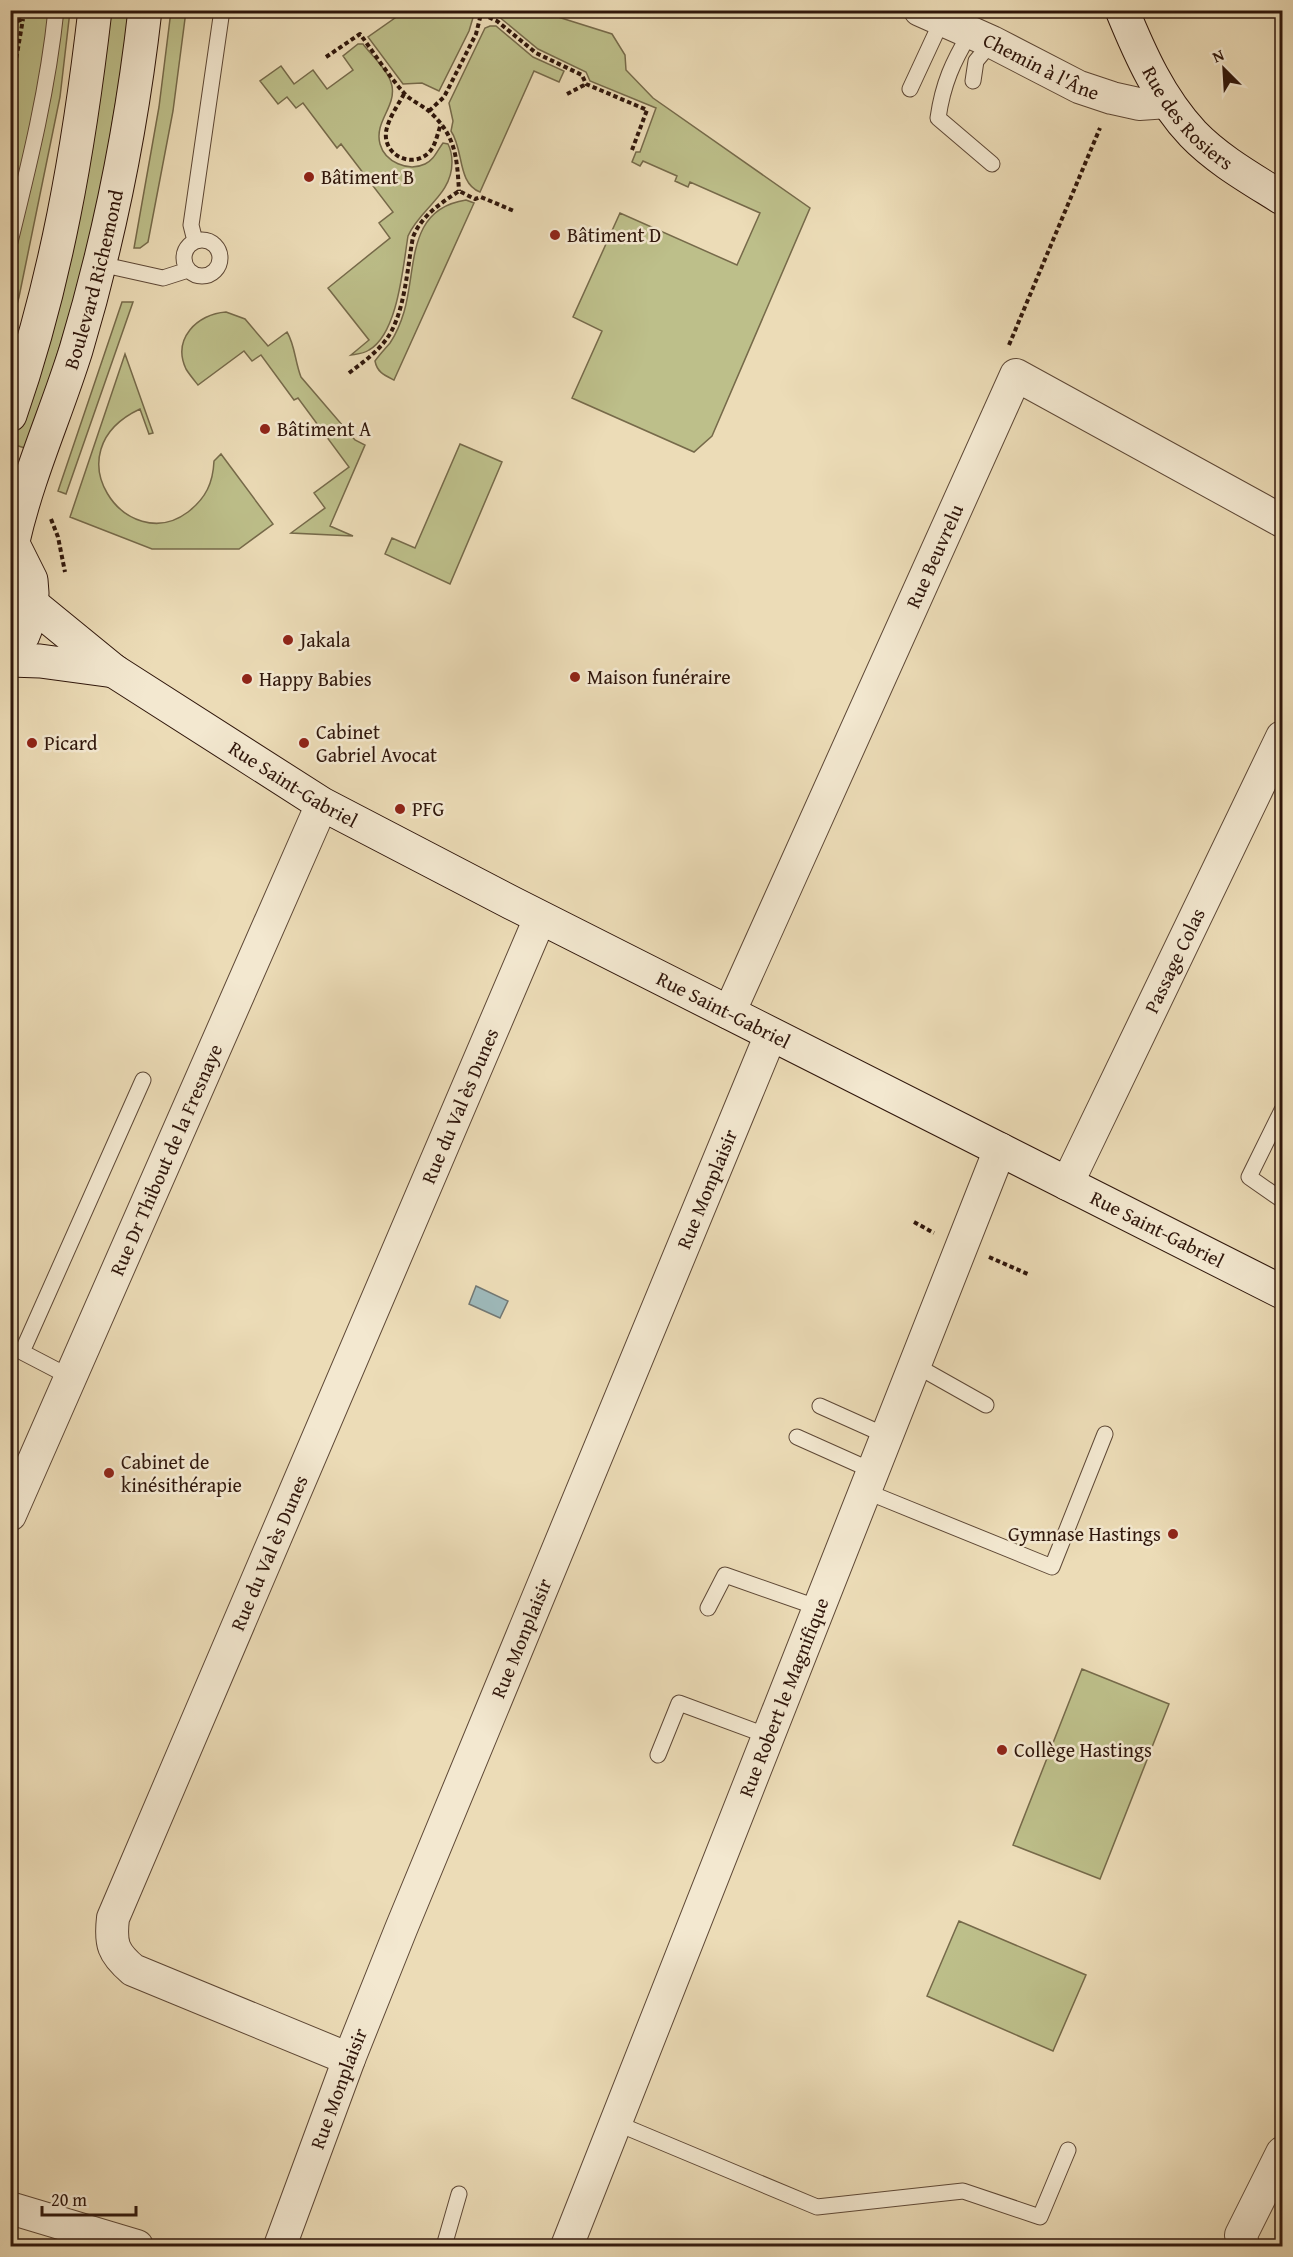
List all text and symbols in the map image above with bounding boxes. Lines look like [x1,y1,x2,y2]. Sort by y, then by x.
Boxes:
street label: Chemin à l'Âne [979,25,1103,107]
north arrow [1194,39,1254,99]
text: N [1208,42,1228,68]
street label: Rue des Rosiers [1135,61,1239,177]
place label: Bâtiment B [321,162,414,191]
marker: Bâtiment B [302,170,316,184]
street label: Boulevard Richemond [56,187,130,373]
place label: Bâtiment D [567,220,661,249]
marker: Bâtiment D [548,228,562,242]
place label: Bâtiment A [277,414,371,443]
marker: Bâtiment A [258,422,272,436]
street label: Rue Beuvrelu [898,499,970,613]
place label: Jakala [297,625,351,654]
marker: Jakala [281,633,295,647]
place label: Maison funéraire [587,662,731,691]
place label: Happy Babies [259,664,372,693]
marker: Maison funéraire [568,670,582,684]
marker: Happy Babies [240,672,254,686]
place label: Cabinet Gabriel Avocat [316,717,437,769]
place label: Picard [44,728,98,757]
street label: Rue Saint-Gabriel [223,733,363,834]
marker: Picard [25,736,39,750]
marker: Cabinet Gabriel Avocat [297,736,311,750]
place label: PFG [412,794,445,823]
marker: PFG [393,802,407,816]
street label: Passage Colas [1136,903,1212,1018]
street label: Rue Saint-Gabriel [652,963,796,1056]
street label: Rue du Val ès Dunes [413,1023,505,1188]
street label: Rue Dr Thibout de la Fresnaye [102,1039,229,1280]
street label: Rue Monplaisir [669,1125,744,1253]
street label: Rue Saint-Gabriel [1086,1183,1230,1275]
place label: Cabinet de kinésithérapie [121,1447,242,1499]
marker: Cabinet de kinésithérapie [102,1466,116,1480]
street label: Rue du Val ès Dunes [222,1470,315,1635]
place label: Gymnase Hastings [1008,1519,1161,1548]
marker: Gymnase Hastings [1166,1527,1180,1541]
street label: Rue Monplaisir [483,1574,558,1702]
street label: Rue Robert le Magnifique [731,1593,836,1801]
place label: Collège Hastings [1014,1735,1152,1764]
marker: Collège Hastings [995,1743,1009,1757]
street label: Rue Monplaisir [302,2023,374,2153]
scale bar [42,2179,136,2217]
text: 20 m [51,2186,87,2213]

